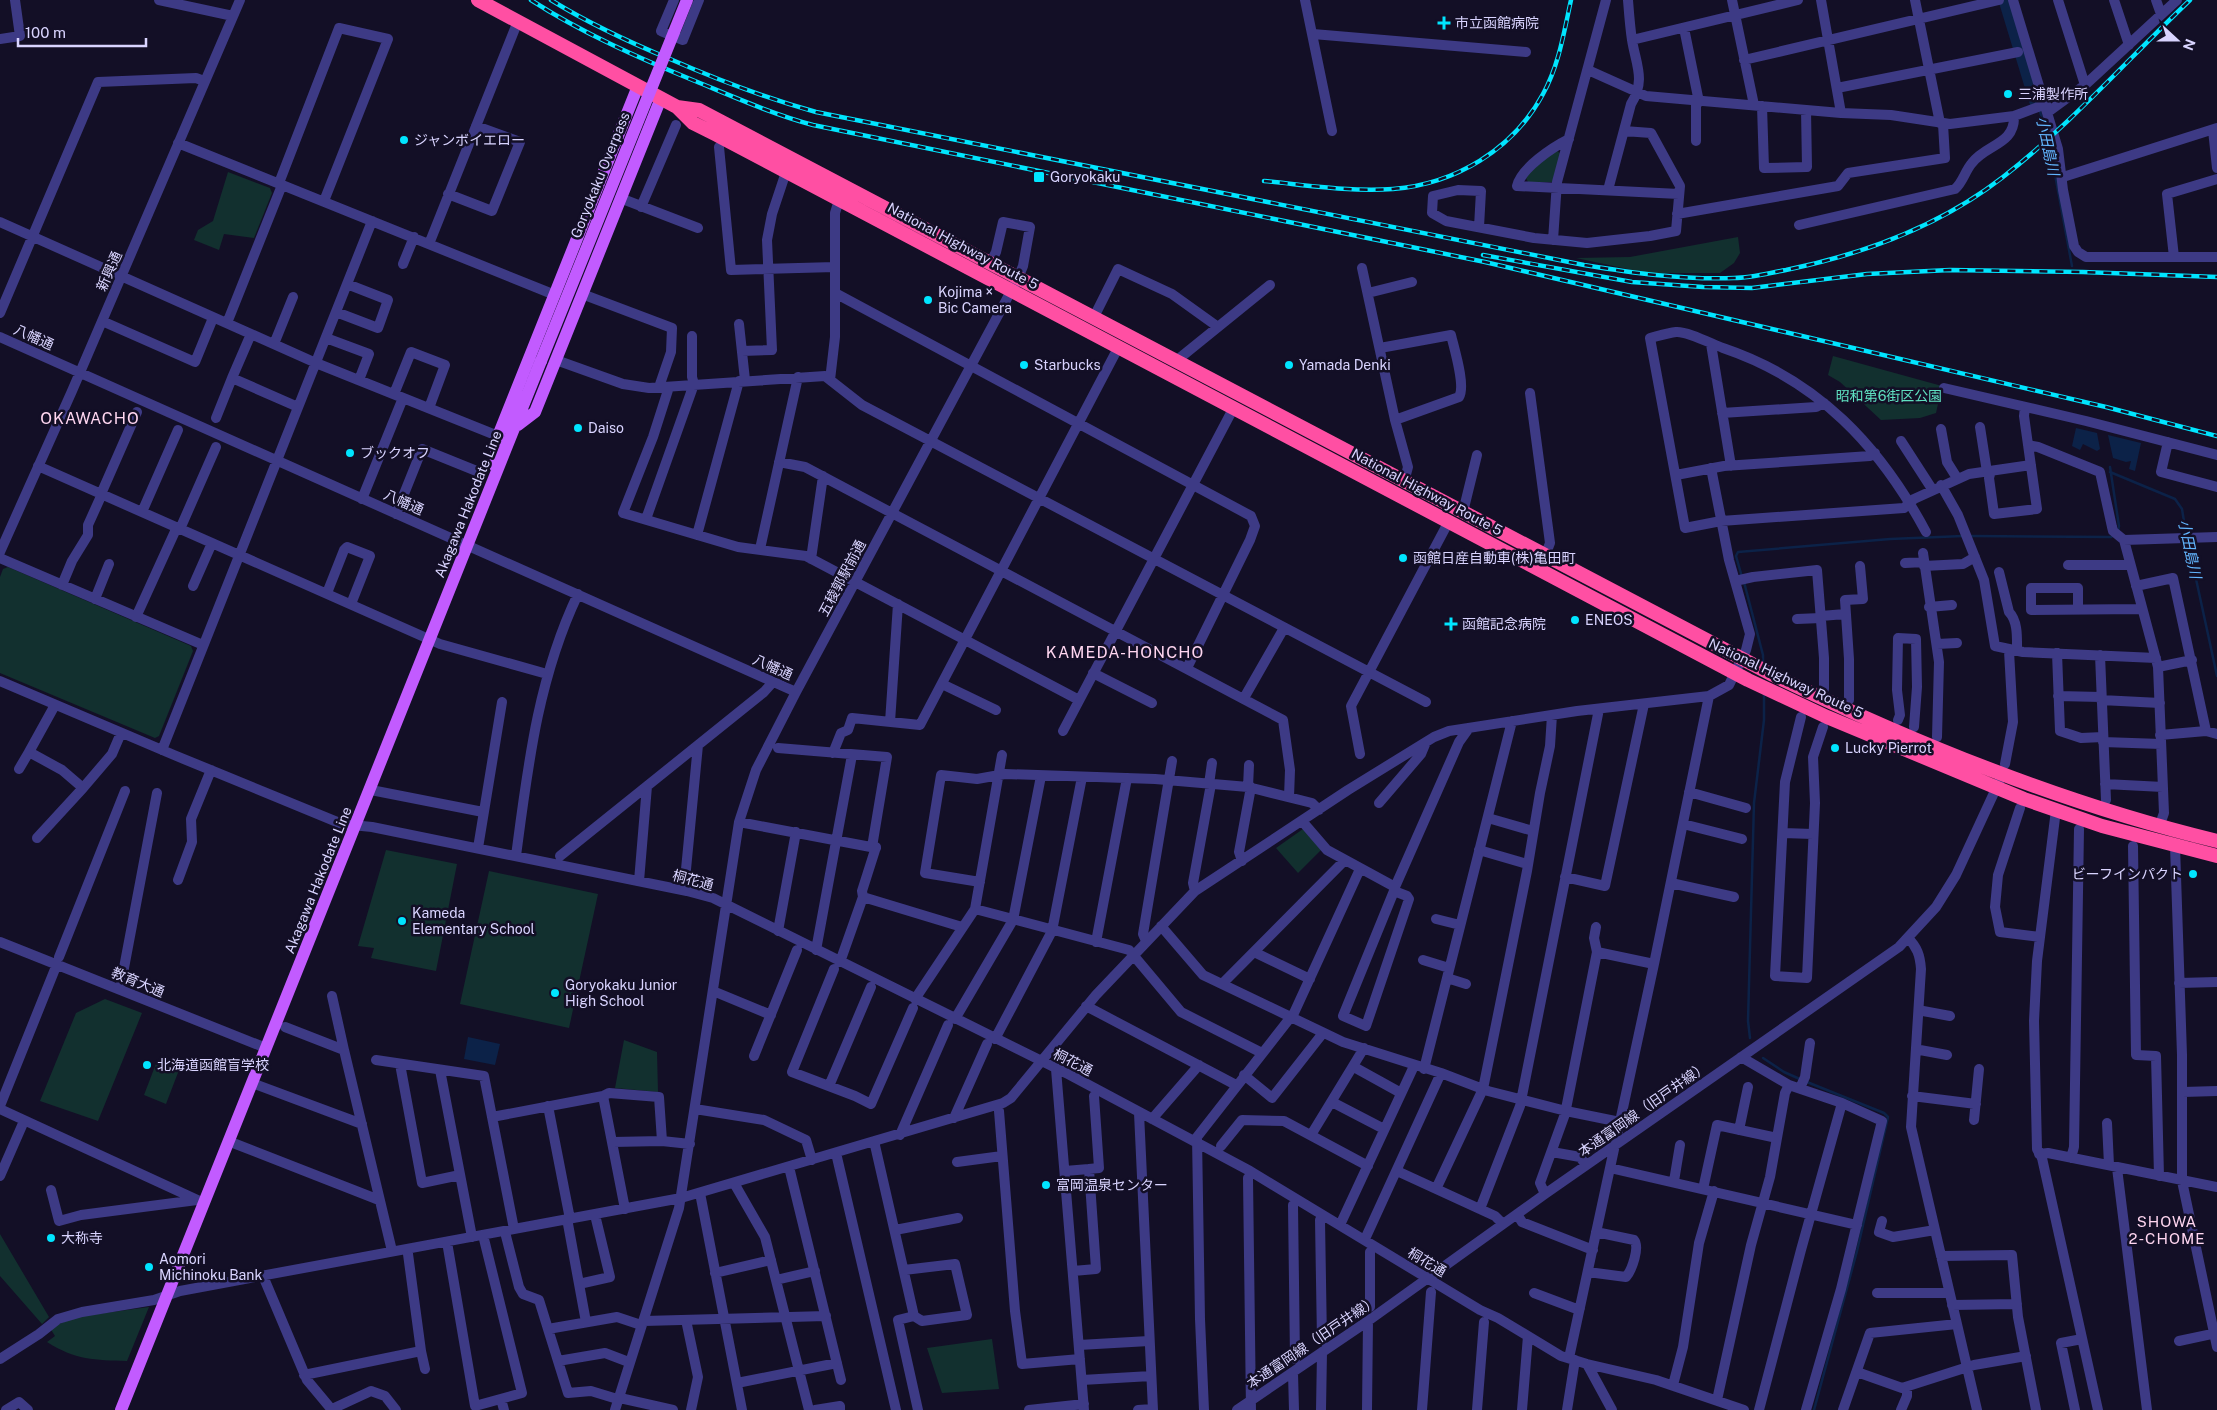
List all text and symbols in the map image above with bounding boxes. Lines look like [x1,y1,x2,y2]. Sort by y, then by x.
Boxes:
scale bar [18,15,145,47]
place label: 市立函館病院 [1455,15,1539,31]
north arrow [2152,15,2202,65]
marker: 市立函館病院 [1437,16,1451,30]
text: 100 m [25,24,66,41]
text: N [2180,37,2199,53]
place label: 三浦製作所 [2018,86,2088,102]
marker: 三浦製作所 [2002,88,2014,100]
street label: Goryokaku Overpass [567,110,633,240]
water label: 小田島川 [2033,115,2063,179]
place label: ジャンボイエロー [414,132,525,148]
marker: ジャンボイエロー [398,134,410,146]
place label: Goryokaku [1050,169,1120,185]
marker: Goryokaku [1032,170,1046,184]
street label: National Highway Route 5 [885,199,1041,293]
street label: 新興通 [93,249,125,293]
place label: Kojima × Bic Camera [938,284,1012,316]
marker: Kojima × Bic Camera [922,294,934,306]
street label: 八幡通 [12,321,56,353]
place label: Starbucks [1034,357,1100,373]
place label: Yamada Denki [1299,357,1391,373]
marker: Starbucks [1018,359,1030,371]
marker: Yamada Denki [1283,359,1295,371]
park label: 昭和第6街区公園 [1836,388,1942,404]
district label: OKAWACHO [40,409,140,428]
place label: Daiso [588,420,624,436]
marker: Daiso [572,422,584,434]
street label: Akagawa Hakodate Line [431,428,505,580]
place label: ブックオフ [360,445,430,461]
street label: National Highway Route 5 [1349,445,1505,539]
marker: ブックオフ [344,447,356,459]
street label: 八幡通 [382,486,426,518]
water label: 小田島川 [2175,518,2205,582]
street label: 五稜郭駅前通 [815,537,869,619]
place label: 函館日産自動車(株)亀田町 [1413,550,1576,566]
marker: 函館日産自動車(株)亀田町 [1397,552,1409,564]
place label: ENEOS [1585,612,1633,628]
marker: ENEOS [1569,614,1581,626]
place label: 函館記念病院 [1462,616,1546,632]
marker: 函館記念病院 [1444,617,1458,631]
street label: National Highway Route 5 [1706,635,1866,721]
district label: KAMEDA-HONCHO [1046,643,1204,662]
street label: 八幡通 [751,651,795,683]
place label: Lucky Pierrot [1845,740,1932,756]
marker: Lucky Pierrot [1829,742,1841,754]
street label: Akagawa Hakodate Line [281,804,355,956]
place label: ビーフインパクト [2072,866,2183,882]
street label: 桐花通 [671,867,715,893]
marker: ビーフインパクト [2187,868,2199,880]
place label: Kameda Elementary School [412,905,535,937]
marker: Kameda Elementary School [396,915,408,927]
street label: 教育大通 [109,964,167,1000]
place label: Goryokaku Junior High School [565,977,677,1009]
marker: Goryokaku Junior High School [549,987,561,999]
street label: 桐花通 [1051,1045,1095,1079]
place label: 北海道函館盲学校 [157,1057,269,1073]
street label: 本通富岡線（旧戸井線） [1575,1058,1711,1160]
marker: 北海道函館盲学校 [141,1059,153,1071]
place label: 富岡温泉センター [1056,1177,1168,1193]
marker: 富岡温泉センター [1040,1179,1052,1191]
district label: SHOWA 2-CHOME [2128,1213,2206,1247]
place label: 大称寺 [61,1230,103,1246]
marker: 大称寺 [45,1232,57,1244]
street label: 桐花通 [1405,1244,1449,1280]
place label: Aomori Michinoku Bank [159,1251,262,1283]
marker: Aomori Michinoku Bank [143,1261,155,1273]
street label: 本通富岡線（旧戸井線） [1244,1292,1380,1392]

